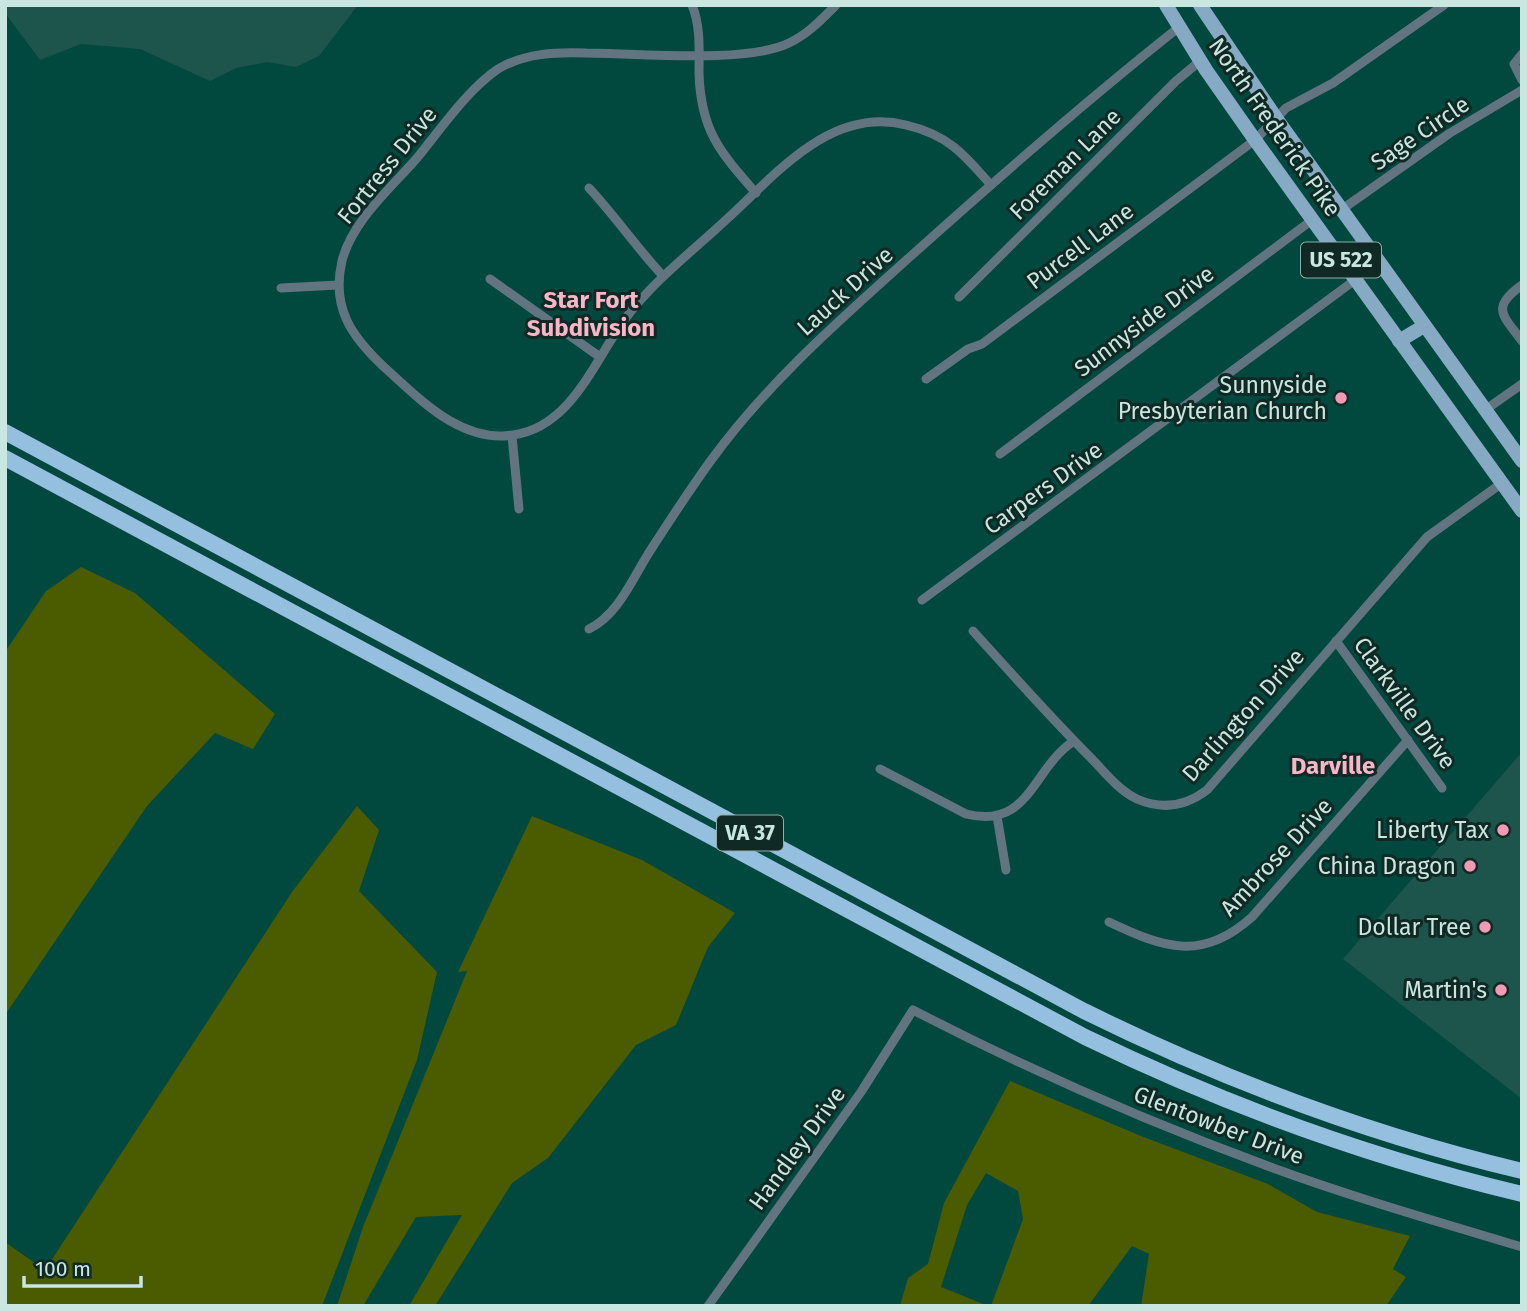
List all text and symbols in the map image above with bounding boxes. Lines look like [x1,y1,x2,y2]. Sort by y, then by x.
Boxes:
street label: North Frederick Pike [1203,32,1347,222]
street label: Sage Circle [1365,90,1475,176]
street label: Fortress Drive [331,101,443,229]
street label: Foreman Lane [1003,102,1127,226]
street label: Purcell Lane [1021,197,1139,295]
street label: Lauck Drive [791,240,899,342]
road number: US 522 [1301,243,1381,278]
street label: Sunnyside Drive [1069,259,1219,383]
district label: Star Fort Subdivision [527,286,655,342]
place label: Sunnyside Presbyterian Church [1118,371,1327,425]
marker: Sunnyside Presbyterian Church [1333,390,1349,406]
street label: Carpers Drive [978,436,1108,540]
street label: Clarkville Drive [1348,632,1462,774]
street label: Darlington Drive [1176,643,1310,787]
district label: Darville [1291,752,1375,780]
street label: Ambrose Drive [1214,792,1338,922]
road number: VA 37 [717,816,783,850]
place label: Liberty Tax [1376,816,1490,844]
marker: Liberty Tax [1495,822,1511,838]
place label: China Dragon [1318,852,1456,880]
marker: China Dragon [1462,858,1478,874]
place label: Dollar Tree [1357,913,1471,941]
marker: Dollar Tree [1477,919,1493,935]
place label: Martin's [1404,976,1487,1004]
marker: Martin's [1493,982,1509,998]
street label: Glentowber Drive [1130,1080,1308,1170]
street label: Handley Drive [743,1081,851,1215]
scale bar [24,1244,142,1288]
text: 100 m [35,1256,91,1282]

